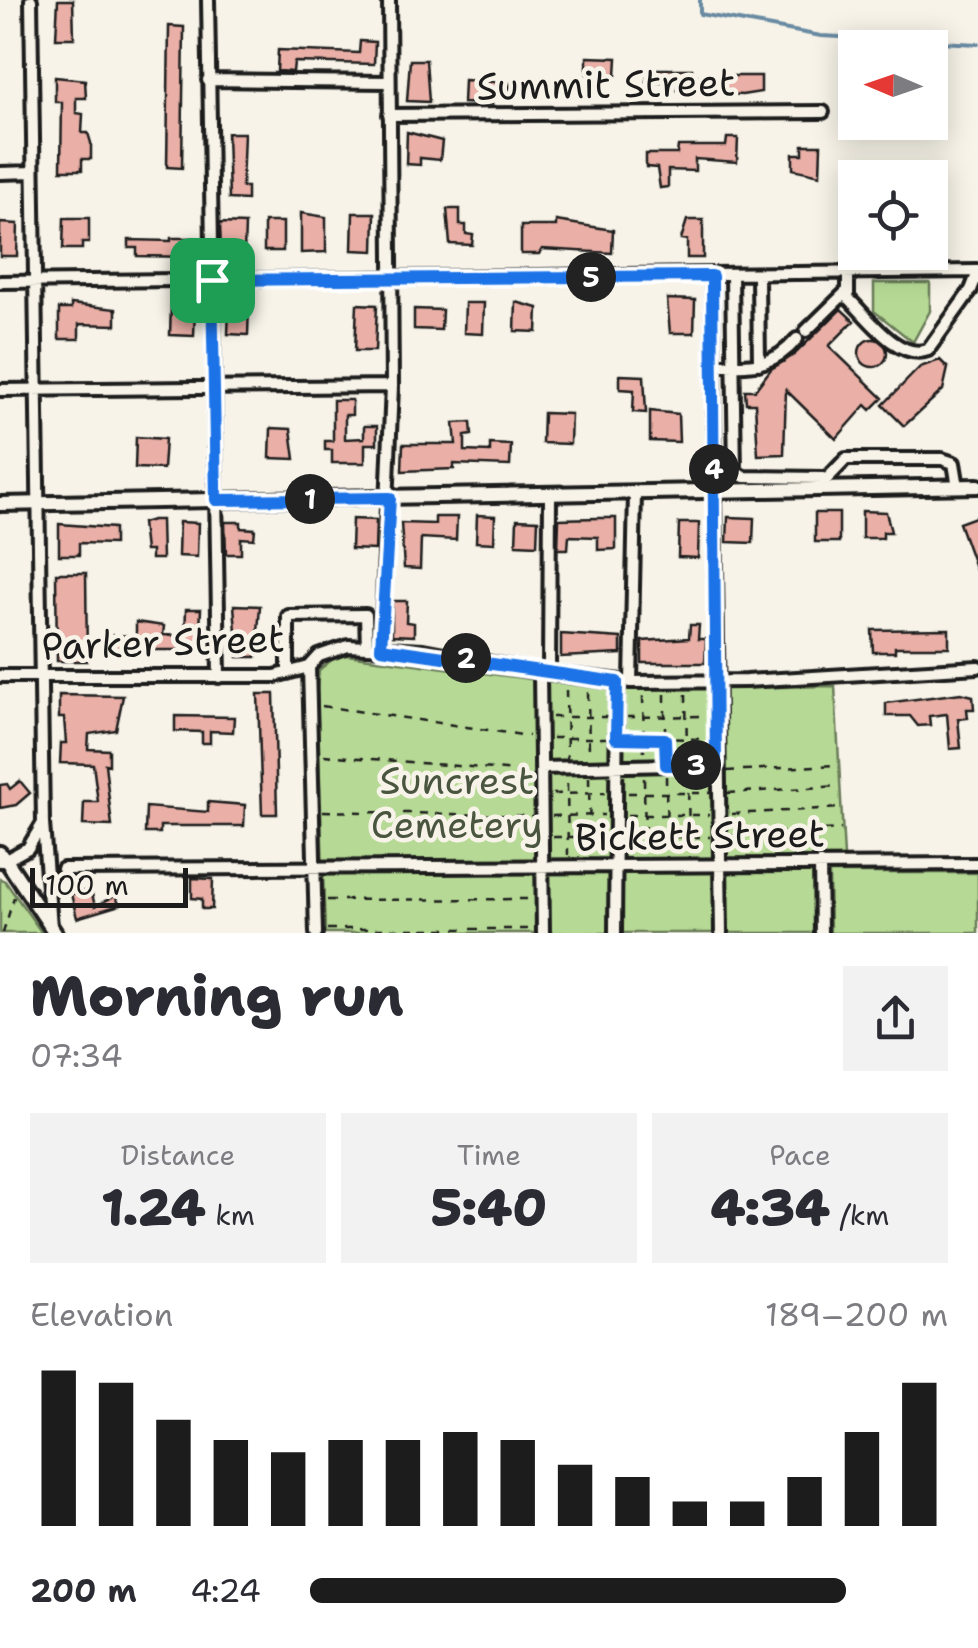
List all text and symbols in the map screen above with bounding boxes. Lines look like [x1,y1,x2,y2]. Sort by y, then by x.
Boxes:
north arrow [838,30,948,140]
map controls [838,30,948,270]
street label: Summit Street [476,56,736,112]
button: locate [838,160,948,270]
pin [170,238,255,323]
pin: 5 [566,252,616,302]
icon: arrive [185,253,240,308]
text: 5 [582,258,600,296]
pin: 4 [689,444,739,494]
text: 4 [704,450,724,488]
pin: 1 [285,474,335,524]
text: 1 [304,480,316,518]
street label: Parker Street [40,612,286,672]
pin: 2 [441,633,491,683]
text: 2 [456,639,476,677]
pin: 3 [671,740,721,790]
text: 3 [686,746,706,784]
park label: Suncrest Cemetery [371,755,543,850]
street label: Bickett Street [575,807,825,863]
scale bar [30,863,188,908]
text: 100 m [45,866,129,904]
text: Morning run [30,959,404,1033]
button: share [843,966,948,1071]
text: 07:34 [30,1034,123,1077]
text: Distance [121,1136,235,1174]
text: Time [457,1136,521,1174]
text: Pace [769,1136,831,1174]
text: 1.24 [101,1174,206,1241]
text: 5:40 [431,1174,547,1241]
text: 4:34 [711,1174,830,1241]
text: km [206,1196,255,1234]
text: /km [830,1196,889,1234]
text: Elevation [30,1293,173,1336]
text: 189–200 m [765,1293,948,1336]
text: 200 m [30,1569,137,1612]
text: 4:24 [190,1569,261,1612]

